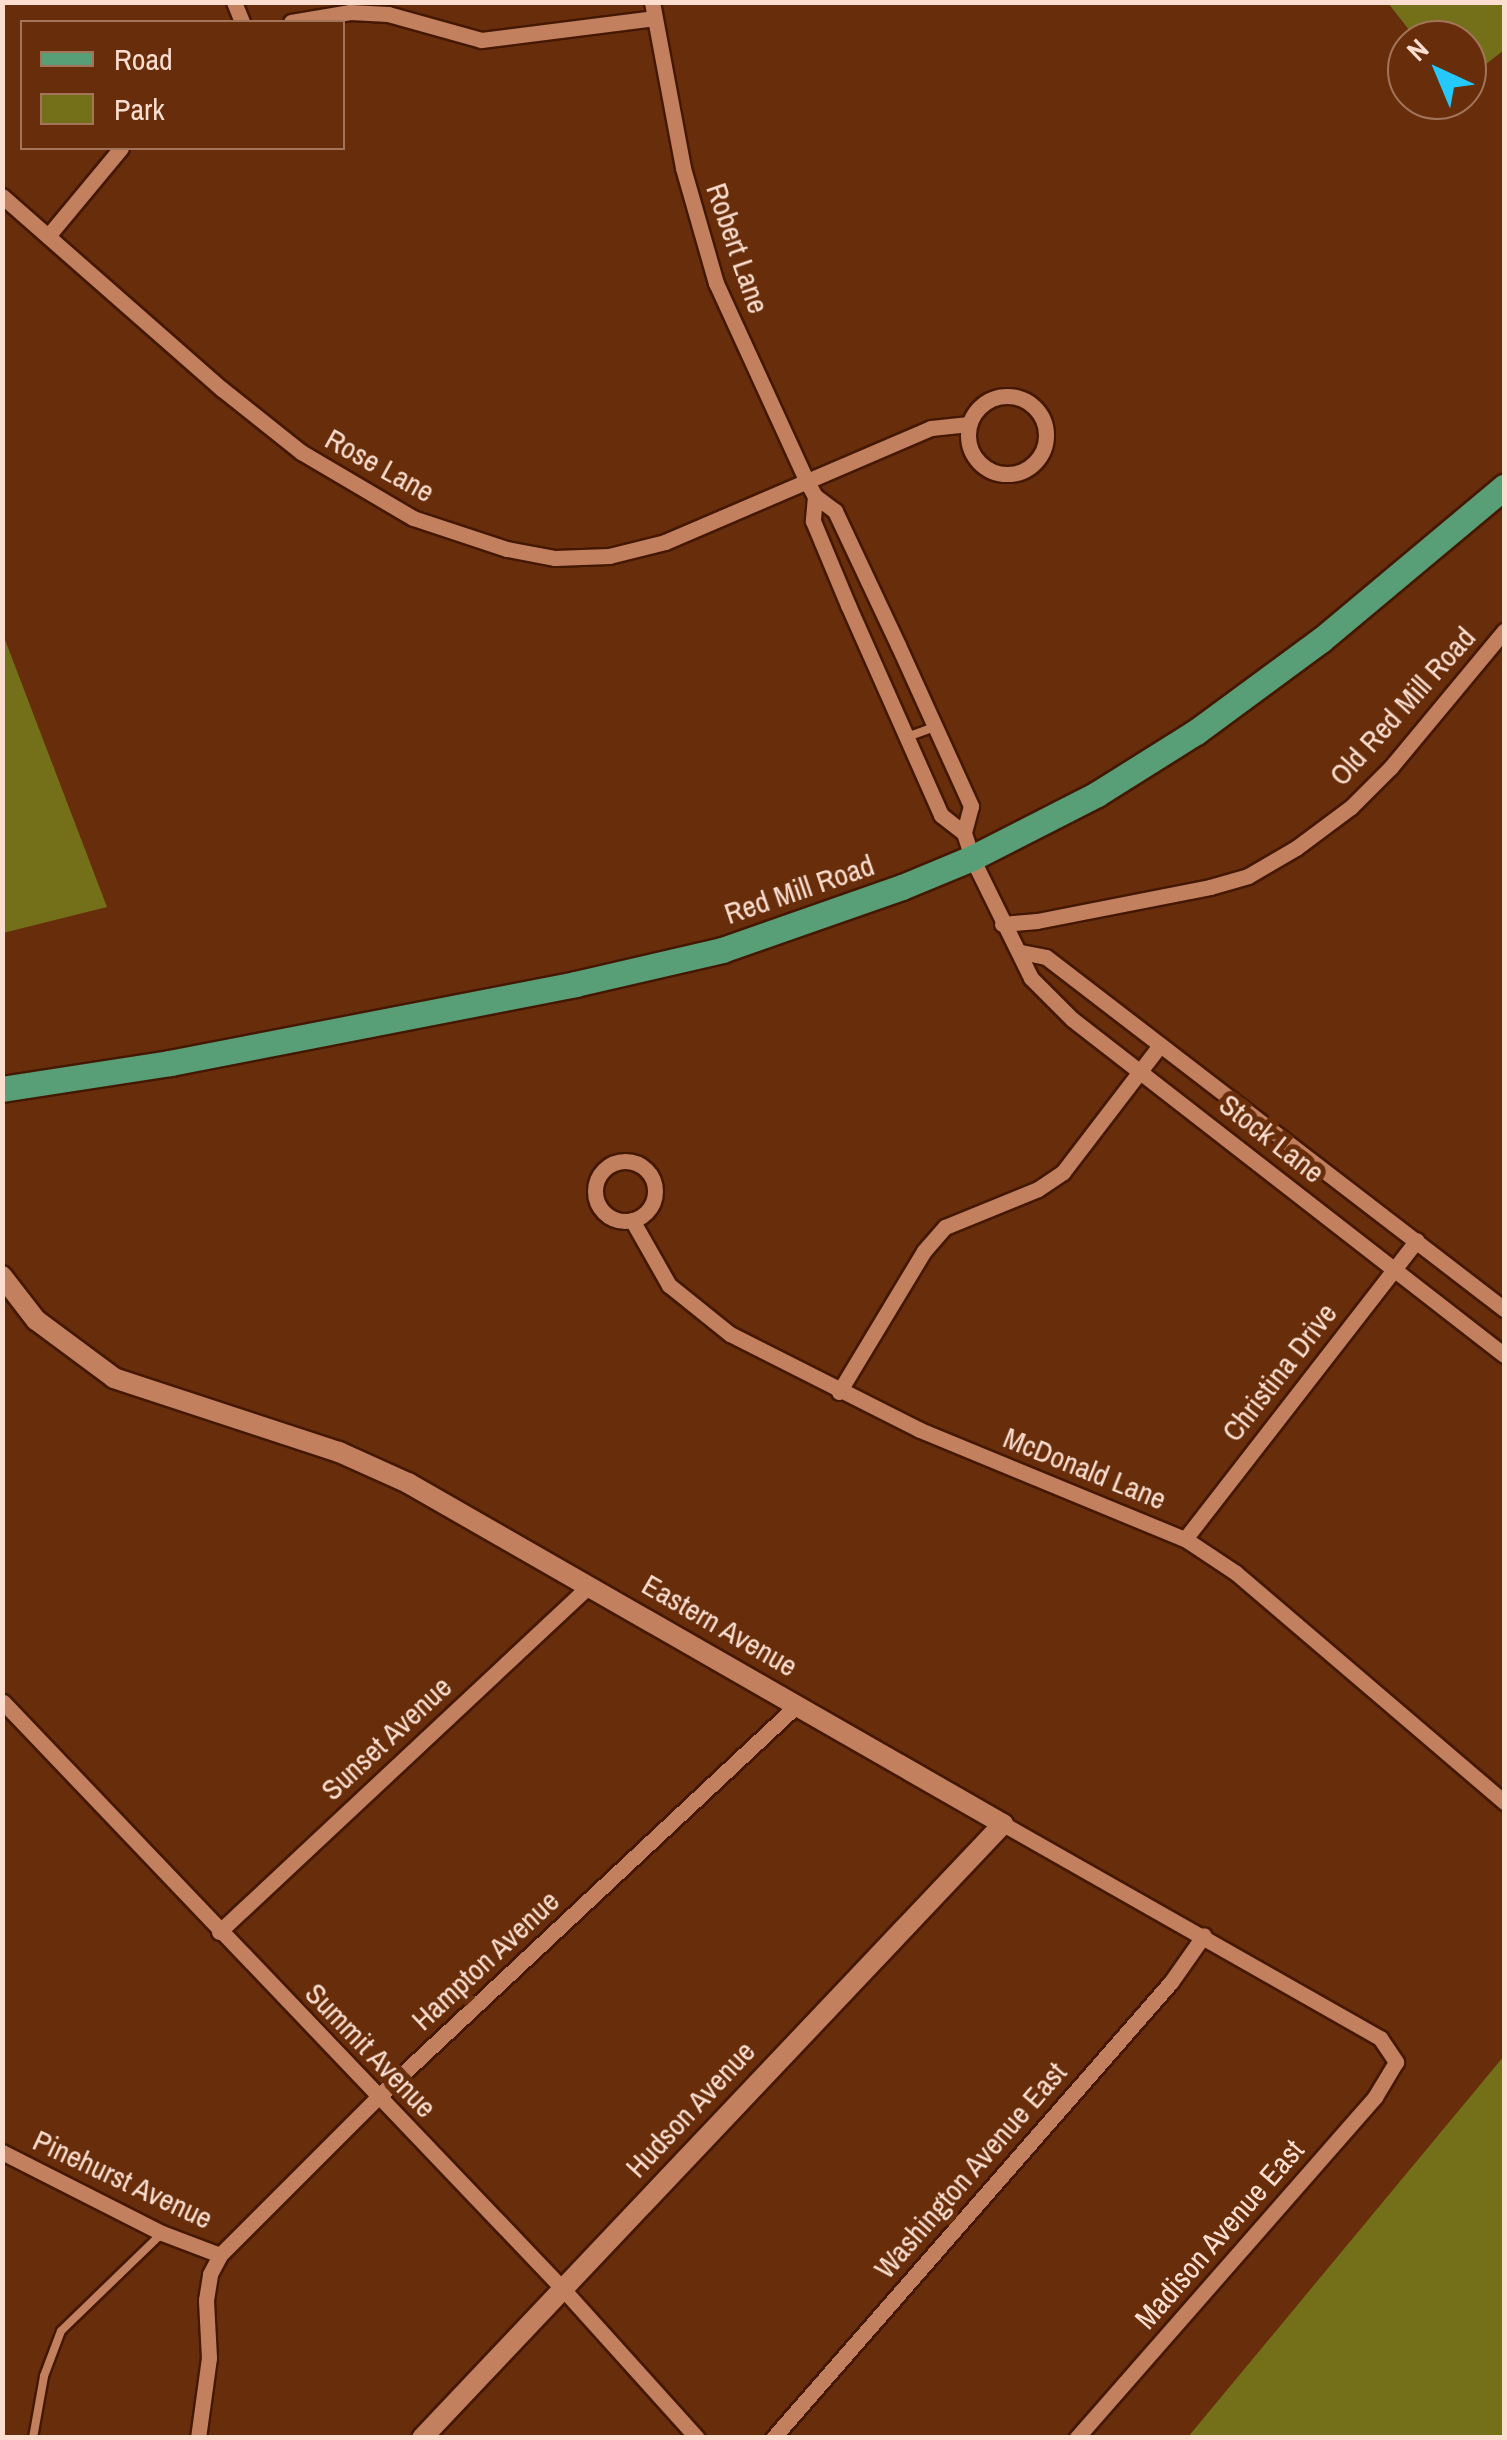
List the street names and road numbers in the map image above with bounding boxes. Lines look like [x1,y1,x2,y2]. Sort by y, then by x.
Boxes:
street label: Robert Lane [699,178,777,318]
street label: Rose Lane [319,420,441,510]
street label: Old Red Mill Road [1321,619,1483,793]
street label: Red Mill Road [719,847,879,931]
street label: Stock Lane [1212,1086,1332,1190]
street label: Christina Drive [1214,1296,1344,1448]
street label: McDonald Lane [998,1419,1172,1517]
street label: Eastern Avenue [635,1566,805,1684]
street label: Sunset Avenue [313,1668,459,1808]
street label: Hampton Avenue [403,1882,567,2038]
street label: Summit Avenue [297,1975,445,2125]
street label: Hudson Avenue [617,2033,763,2185]
street label: Washington Avenue East [866,2054,1074,2286]
street label: Pinehurst Avenue [27,2121,219,2237]
street label: Madison Avenue East [1127,2132,1311,2336]

